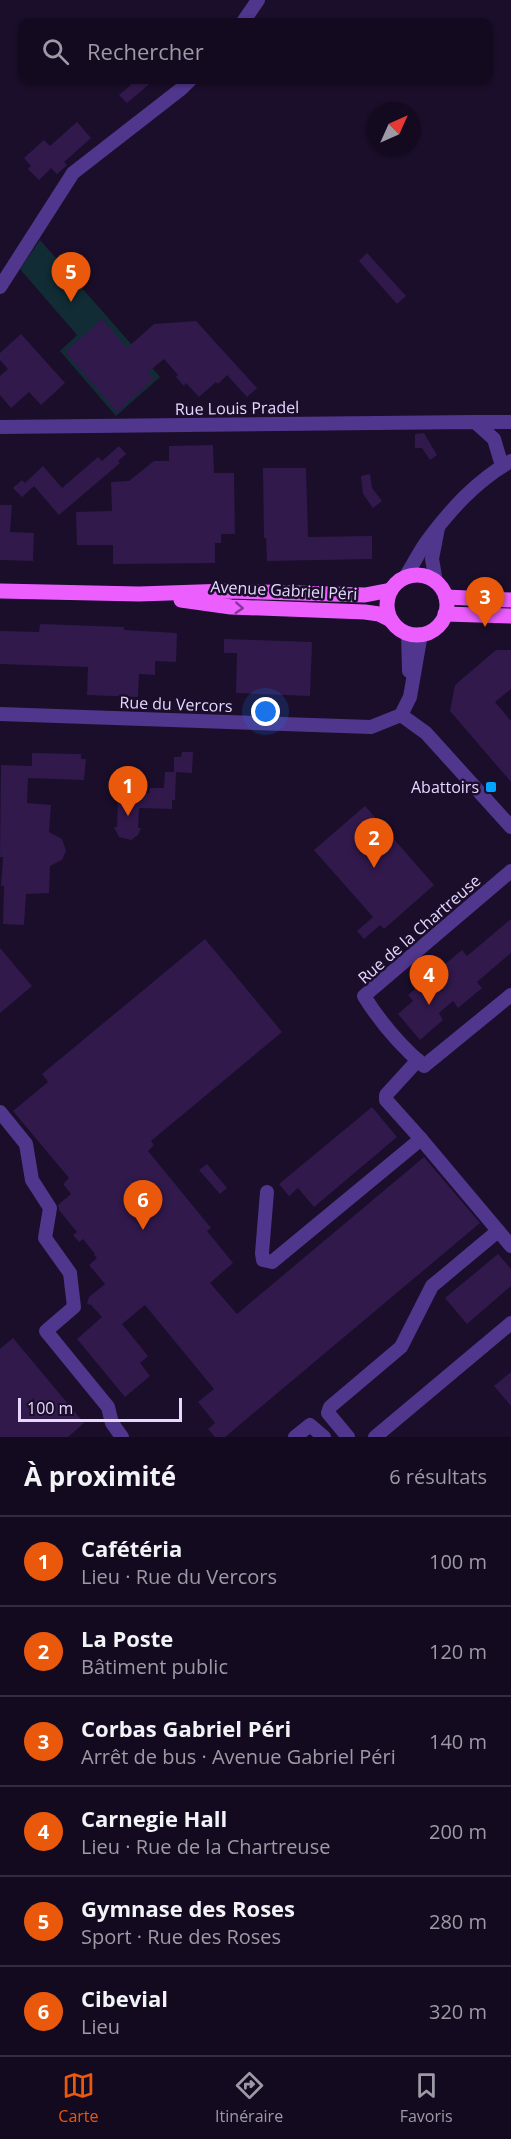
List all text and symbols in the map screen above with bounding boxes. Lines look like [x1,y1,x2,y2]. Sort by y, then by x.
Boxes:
search box [18,18,493,84]
icon: search [39,35,72,68]
text: Rechercher [87,36,204,66]
north arrow [367,102,421,156]
pin: 5 [52,252,90,302]
street label: Rue Louis Pradel [175,396,299,420]
street label: Avenue Gabriel Péri [210,575,358,605]
pin: 3 [466,578,504,627]
one-way arrow [234,601,243,614]
street label: Rue du Vercors [119,691,233,717]
your location [251,697,280,726]
pin: 1 [108,766,148,816]
place label: Abattoirs [411,776,479,798]
marker: Abattoirs [484,780,498,794]
pin: 2 [354,818,394,868]
street label: Rue de la Chartreuse [353,870,485,988]
pin: 4 [410,956,448,1005]
pin: 6 [124,1180,162,1230]
scale bar [18,1395,182,1422]
text: 100 m [27,1397,73,1419]
text: À proximité [24,1458,176,1494]
text: 6 résultats [389,1463,487,1490]
text: Cafétéria [81,1533,182,1563]
text: 1 [38,1548,49,1575]
text: 100 m [429,1548,487,1575]
text: Lieu · Rue du Vercors [81,1563,277,1590]
text: La Poste [81,1623,173,1653]
text: 2 [38,1638,49,1665]
text: 120 m [429,1638,487,1665]
text: Bâtiment public [81,1653,228,1680]
text: Corbas Gabriel Péri [81,1713,291,1743]
text: 3 [38,1728,49,1755]
text: 140 m [429,1728,487,1755]
text: Arrêt de bus · Avenue Gabriel Péri [81,1743,396,1770]
text: Carnegie Hall [81,1803,227,1833]
text: 4 [38,1818,49,1845]
text: 200 m [429,1818,487,1845]
text: Lieu · Rue de la Chartreuse [81,1833,330,1860]
text: Gymnase des Roses [81,1893,295,1923]
text: 5 [38,1908,49,1935]
text: 280 m [429,1908,487,1935]
text: Sport · Rue des Roses [81,1923,281,1950]
text: Cibevial [81,1983,168,2013]
text: 6 [38,1998,49,2025]
text: 320 m [429,1998,487,2025]
text: Lieu [81,2013,120,2040]
tab: Carte [58,2069,99,2127]
tab: Itinéraire [215,2069,283,2127]
tab: Favoris [400,2069,453,2127]

